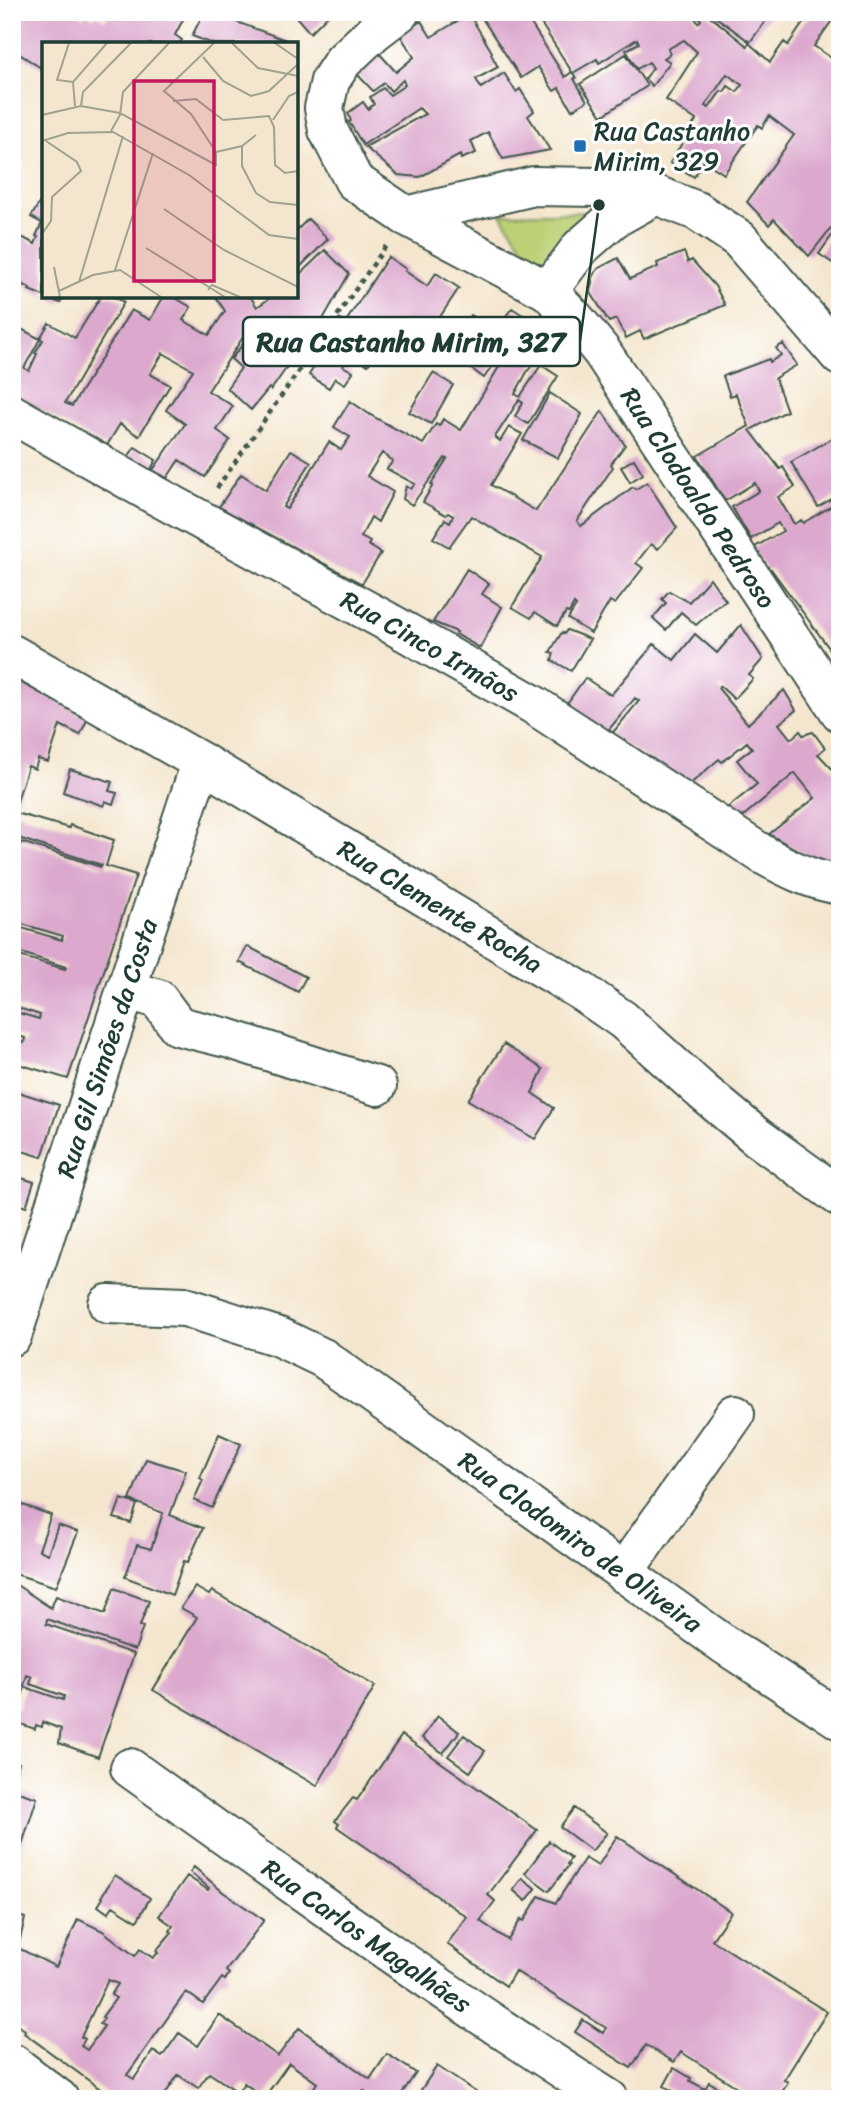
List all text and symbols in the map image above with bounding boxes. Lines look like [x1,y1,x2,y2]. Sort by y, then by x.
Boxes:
inset map [42,42,298,298]
place label: Rua Castanho Mirim, 329 [594,108,750,184]
marker: Rua Castanho Mirim, 329 [572,138,588,154]
callout: Rua Castanho Mirim, 327 [243,317,580,366]
text: Rua Castanho Mirim, 327 [255,317,568,366]
street label: Rua Clodoaldo Pedroso [608,377,789,618]
street label: Rua Cinco Irmãos [332,577,528,715]
street label: Rua Clemente Rocha [329,826,552,986]
street label: Rua Gil Simões da Costa [43,912,171,1184]
street label: Rua Clodomiro de Oliveira [449,1439,713,1646]
street label: Rua Carlos Magalhães [252,1846,482,2026]

